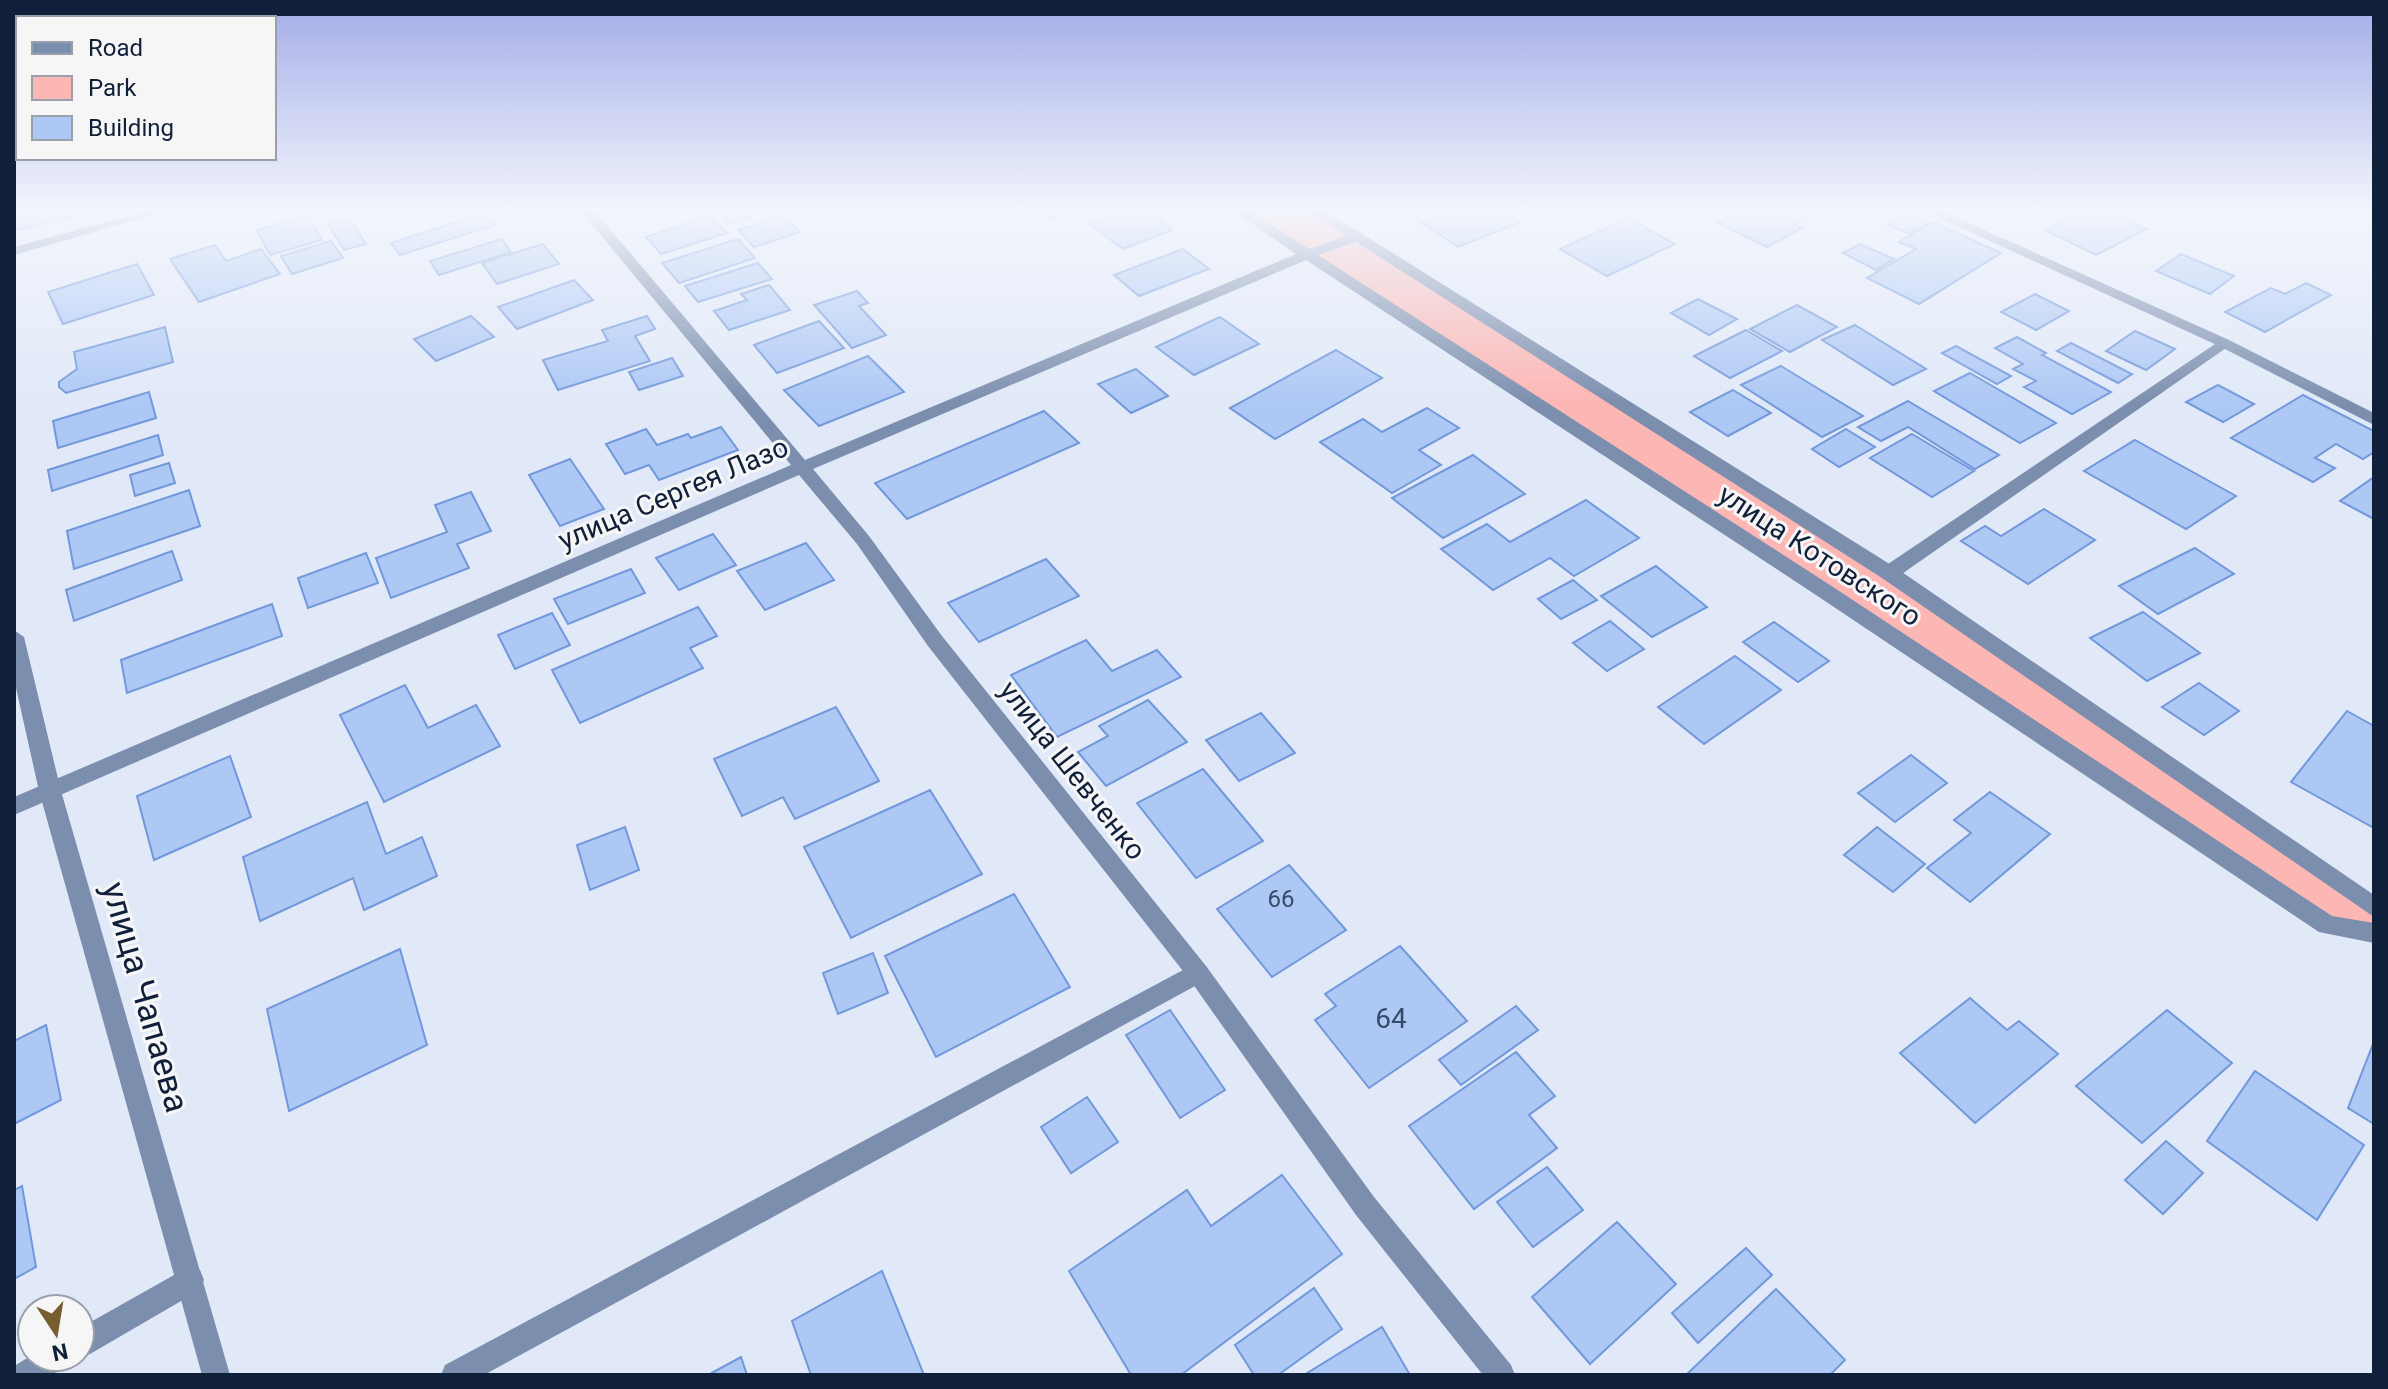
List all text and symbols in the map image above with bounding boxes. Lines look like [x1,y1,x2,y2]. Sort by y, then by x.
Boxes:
legend [16,16,276,160]
text: Road [88,34,143,62]
text: Park [88,74,137,102]
text: Building [88,114,174,142]
street label: улица Сергея Лазо [553,430,793,557]
street label: улица Котовского [1712,478,1927,633]
street label: улица Шевченко [992,674,1153,866]
street label: улица Чапаева [94,877,198,1117]
house number: 66 [1268,885,1294,913]
house number: 64 [1375,1002,1407,1035]
north arrow [16,1293,96,1373]
text: N [50,1338,70,1366]

